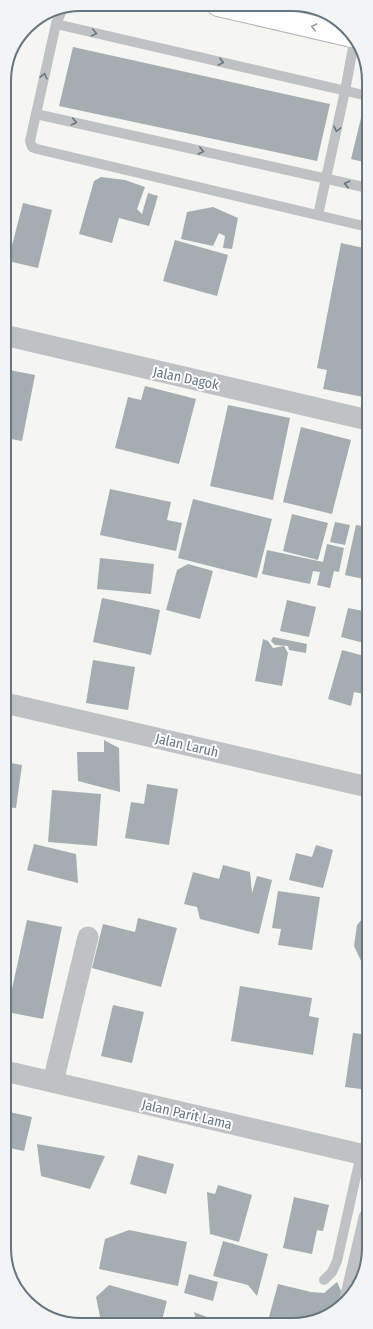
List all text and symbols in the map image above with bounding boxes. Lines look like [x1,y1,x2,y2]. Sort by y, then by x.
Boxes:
one-way arrow [311,24,317,32]
one-way arrow [91,28,97,36]
one-way arrow [217,57,224,66]
one-way arrow [40,72,48,79]
one-way arrow [71,118,77,126]
one-way arrow [333,126,341,132]
one-way arrow [197,146,204,154]
one-way arrow [344,180,350,188]
street label: Jalan Dagok [152,363,221,394]
street label: Jalan Laruh [154,730,220,761]
street label: Jalan Parit Lama [140,1096,234,1133]

